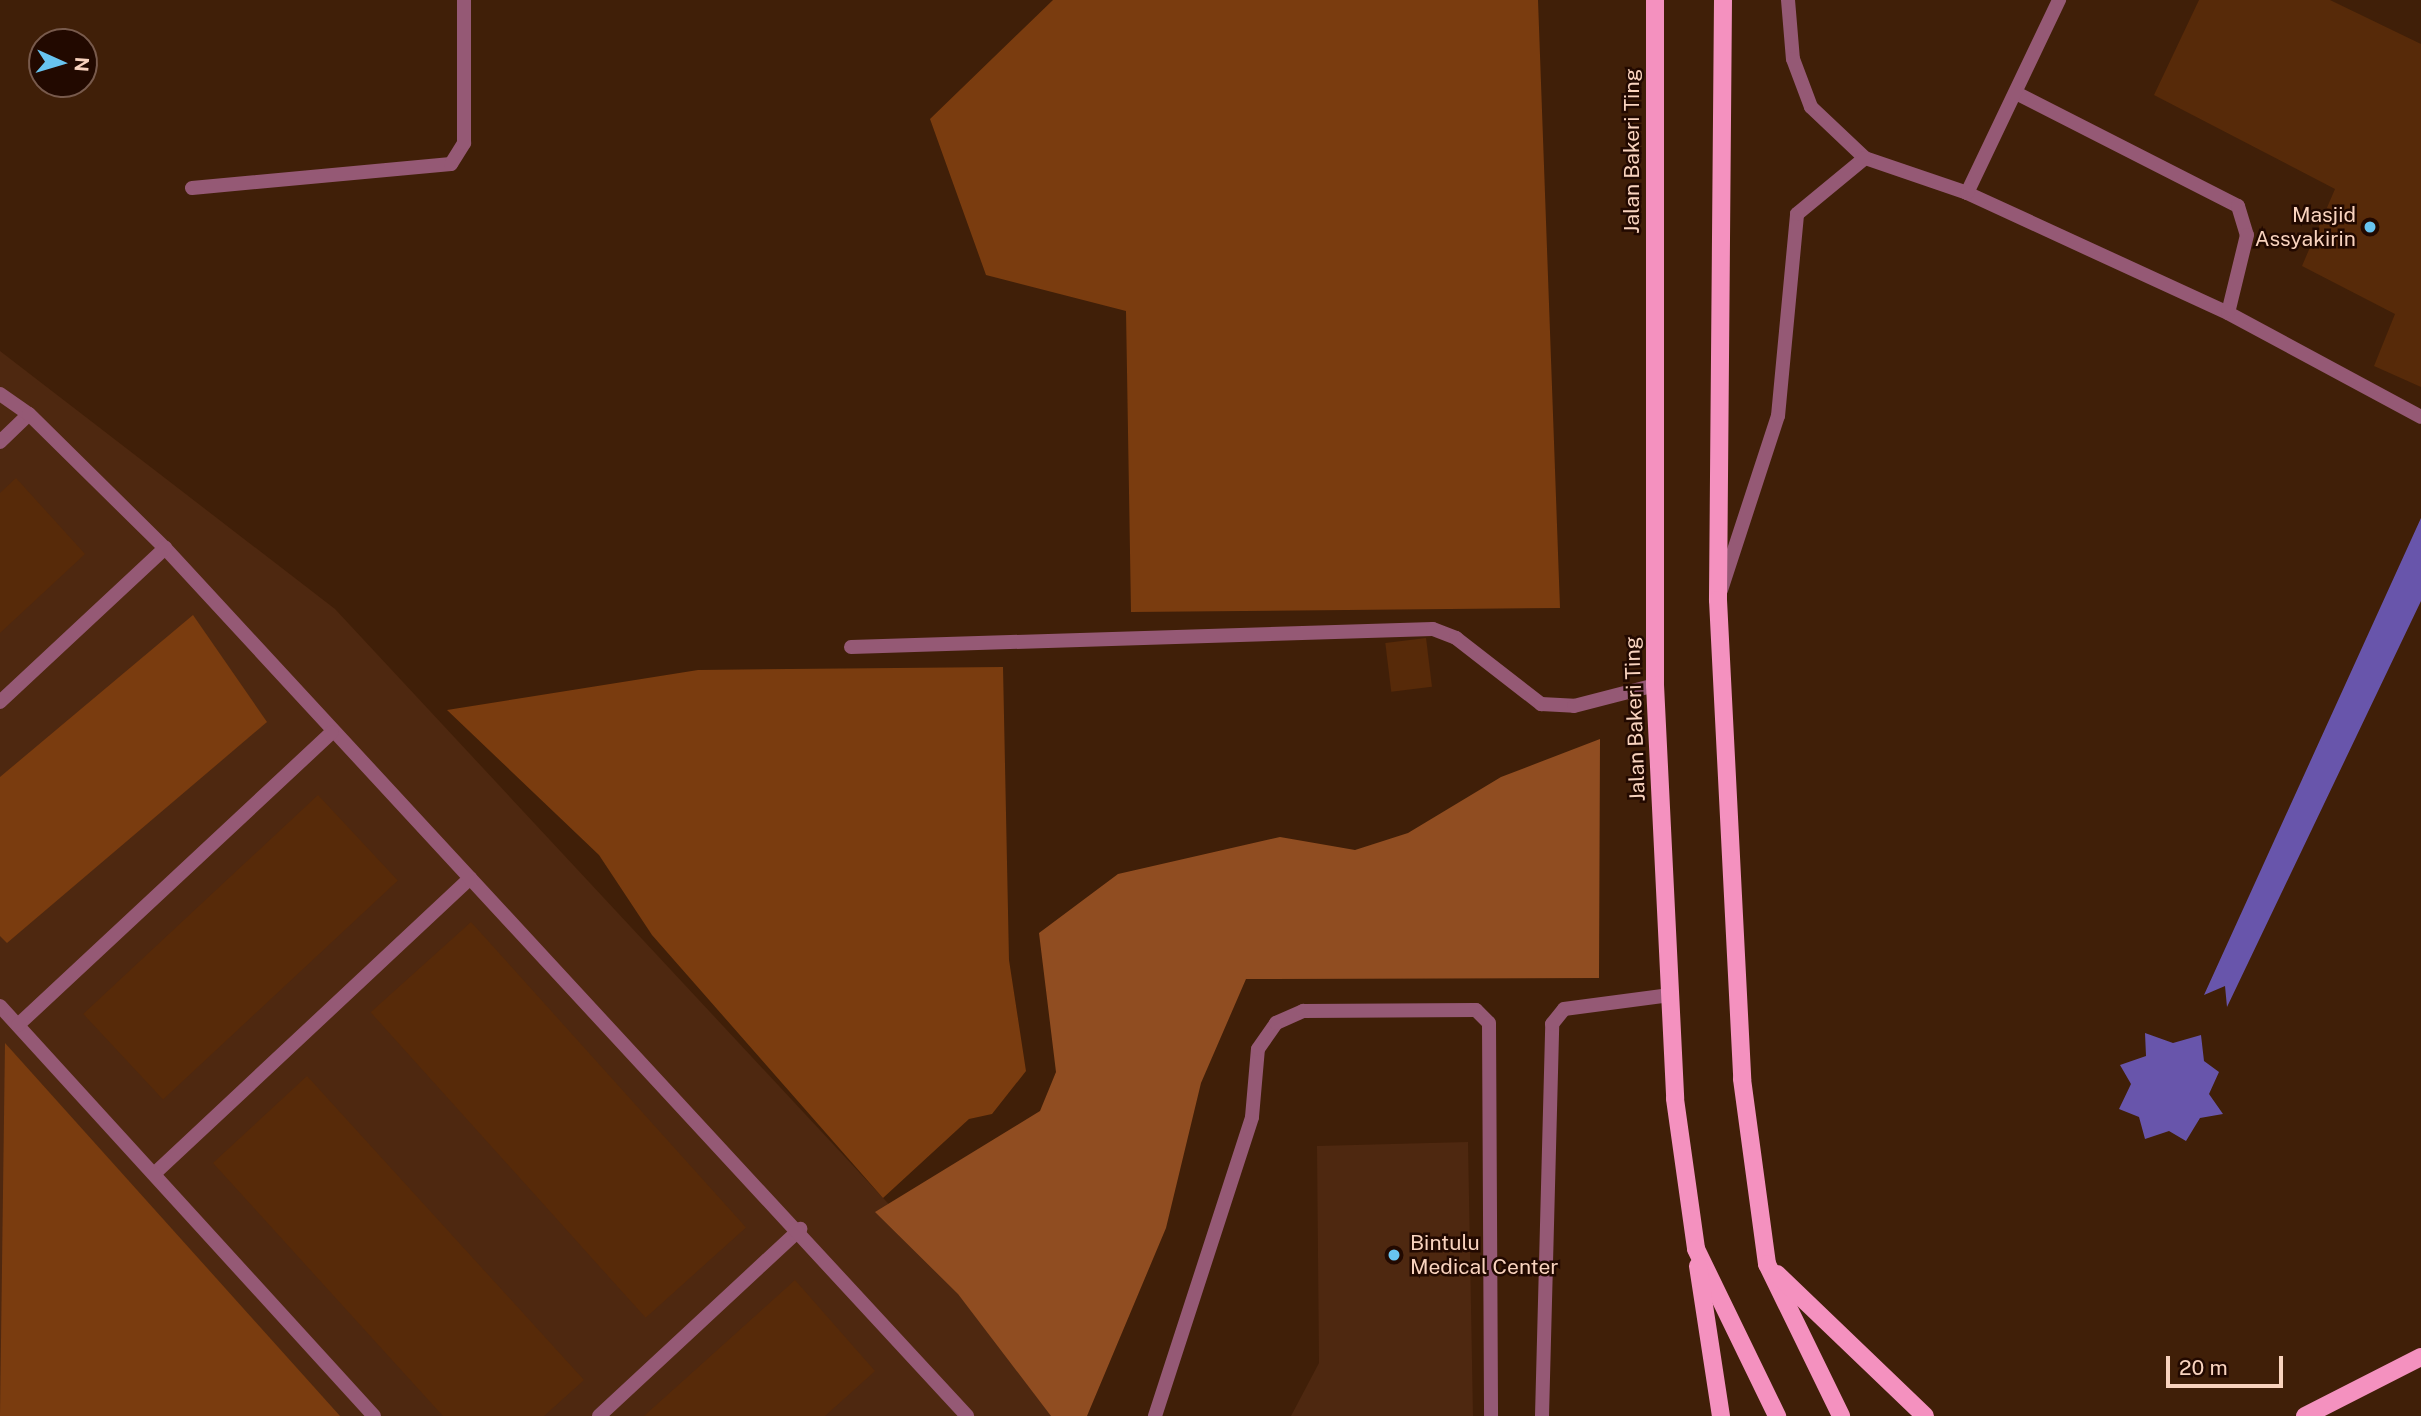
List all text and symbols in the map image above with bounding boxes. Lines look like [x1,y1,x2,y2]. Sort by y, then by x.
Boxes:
north arrow [28,28,98,98]
text: N [70,56,93,72]
street label: Jalan Bakeri Ting [1619,68,1645,234]
place label: Masjid Assyakirin [2255,202,2356,252]
marker: Masjid Assyakirin [2362,219,2378,235]
street label: Jalan Bakeri Ting [1620,636,1650,802]
place label: Bintulu Medical Center [1410,1230,1559,1280]
marker: Bintulu Medical Center [1384,1245,1404,1265]
scale bar [2169,1342,2286,1386]
text: 20 m [2179,1355,2228,1380]

